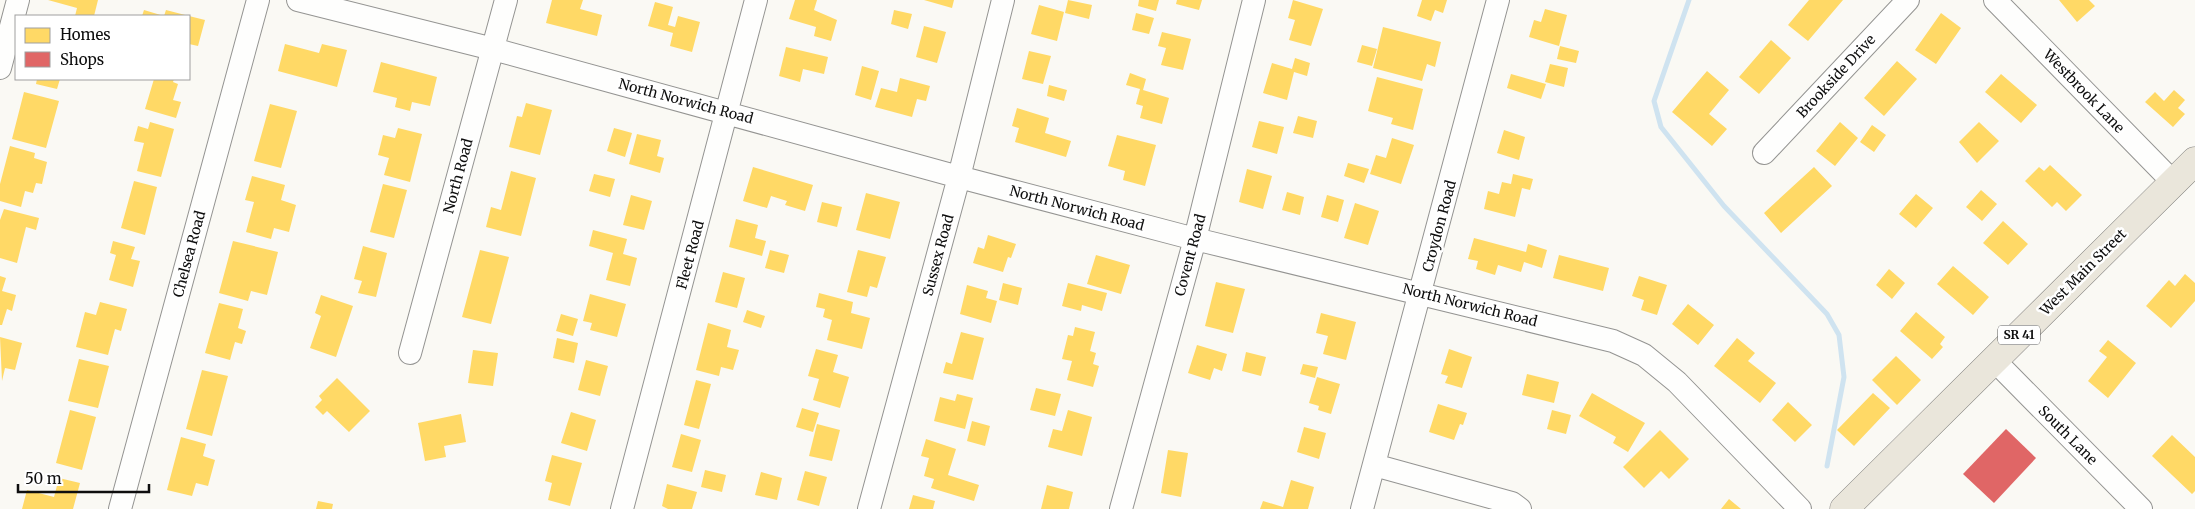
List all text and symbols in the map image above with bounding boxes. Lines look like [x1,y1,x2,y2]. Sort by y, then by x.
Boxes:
legend [15,15,190,80]
text: Homes [60,25,111,44]
street label: Brookside Drive [1793,31,1879,121]
street label: Westbrook Lane [2039,45,2128,137]
text: Shops [60,50,104,69]
street label: North Norwich Road [617,74,756,128]
street label: North Road [439,136,477,216]
street label: Croydon Road [1418,178,1460,274]
street label: North Norwich Road [1008,181,1147,235]
street label: Chelsea Road [169,208,209,299]
street label: Sussex Road [918,212,958,298]
street label: Covent Road [1170,212,1210,298]
street label: Fleet Road [672,218,708,291]
street label: West Main Street [2035,225,2130,320]
street label: North Norwich Road [1401,280,1540,331]
road number: SR 41 [1998,326,2040,344]
street label: South Lane [2035,402,2101,468]
scale bar [18,462,149,494]
text: 50 m [25,469,62,488]

